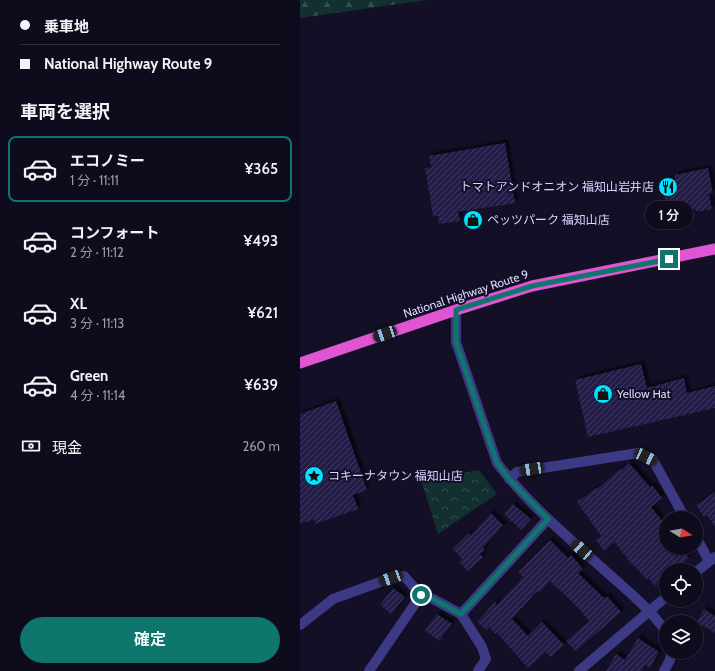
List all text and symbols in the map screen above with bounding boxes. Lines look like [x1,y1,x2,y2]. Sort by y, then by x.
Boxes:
text: 乗車地 [44,18,89,36]
text: National Highway Route 9 [44,55,212,73]
text: 車両を選択 [20,101,110,123]
icon: car [22,151,58,187]
text: エコノミー [70,152,145,170]
text: ¥365 [245,160,278,178]
text: 1 分 · 11:11 [70,172,119,188]
restaurant icon: トマトアンドオニオン 福知山岩井店 [657,176,679,198]
place label: トマトアンドオニオン 福知山岩井店 [460,179,654,194]
callout: 1 分 [645,201,693,229]
text: 1 分 [659,207,679,223]
shop icon: ペッツパーク 福知山店 [462,209,484,231]
place label: ペッツパーク 福知山店 [487,212,610,227]
icon: car [22,223,58,259]
text: コンフォート [70,224,160,242]
text: ¥493 [244,232,278,250]
text: 2 分 · 11:12 [70,244,124,260]
route end [660,250,678,268]
street label: National Highway Route 9 [401,266,531,321]
icon: car [22,295,58,331]
text: XL [70,295,87,313]
text: ¥621 [247,304,278,322]
text: 3 分 · 11:13 [70,315,124,331]
car [372,324,398,344]
icon: car [22,367,58,403]
text: Green [70,367,108,385]
text: ¥639 [244,376,278,394]
shop icon: Yellow Hat [592,383,614,405]
place label: Yellow Hat [616,386,671,401]
text: 4 分 · 11:14 [70,387,125,403]
icon: cash [20,435,42,457]
text: 260 m [242,438,280,454]
text: 現金 [52,439,82,457]
car [633,446,659,468]
car [519,461,545,477]
place icon: コキーナタウン 福知山店 [303,465,325,487]
place label: コキーナタウン 福知山店 [328,468,463,483]
north arrow [659,511,703,555]
map controls [659,511,703,659]
car [569,538,595,562]
button: locate [659,563,703,607]
car [378,568,404,588]
route start [412,586,430,604]
button: layers [659,615,703,659]
button: 確定 [20,617,280,663]

